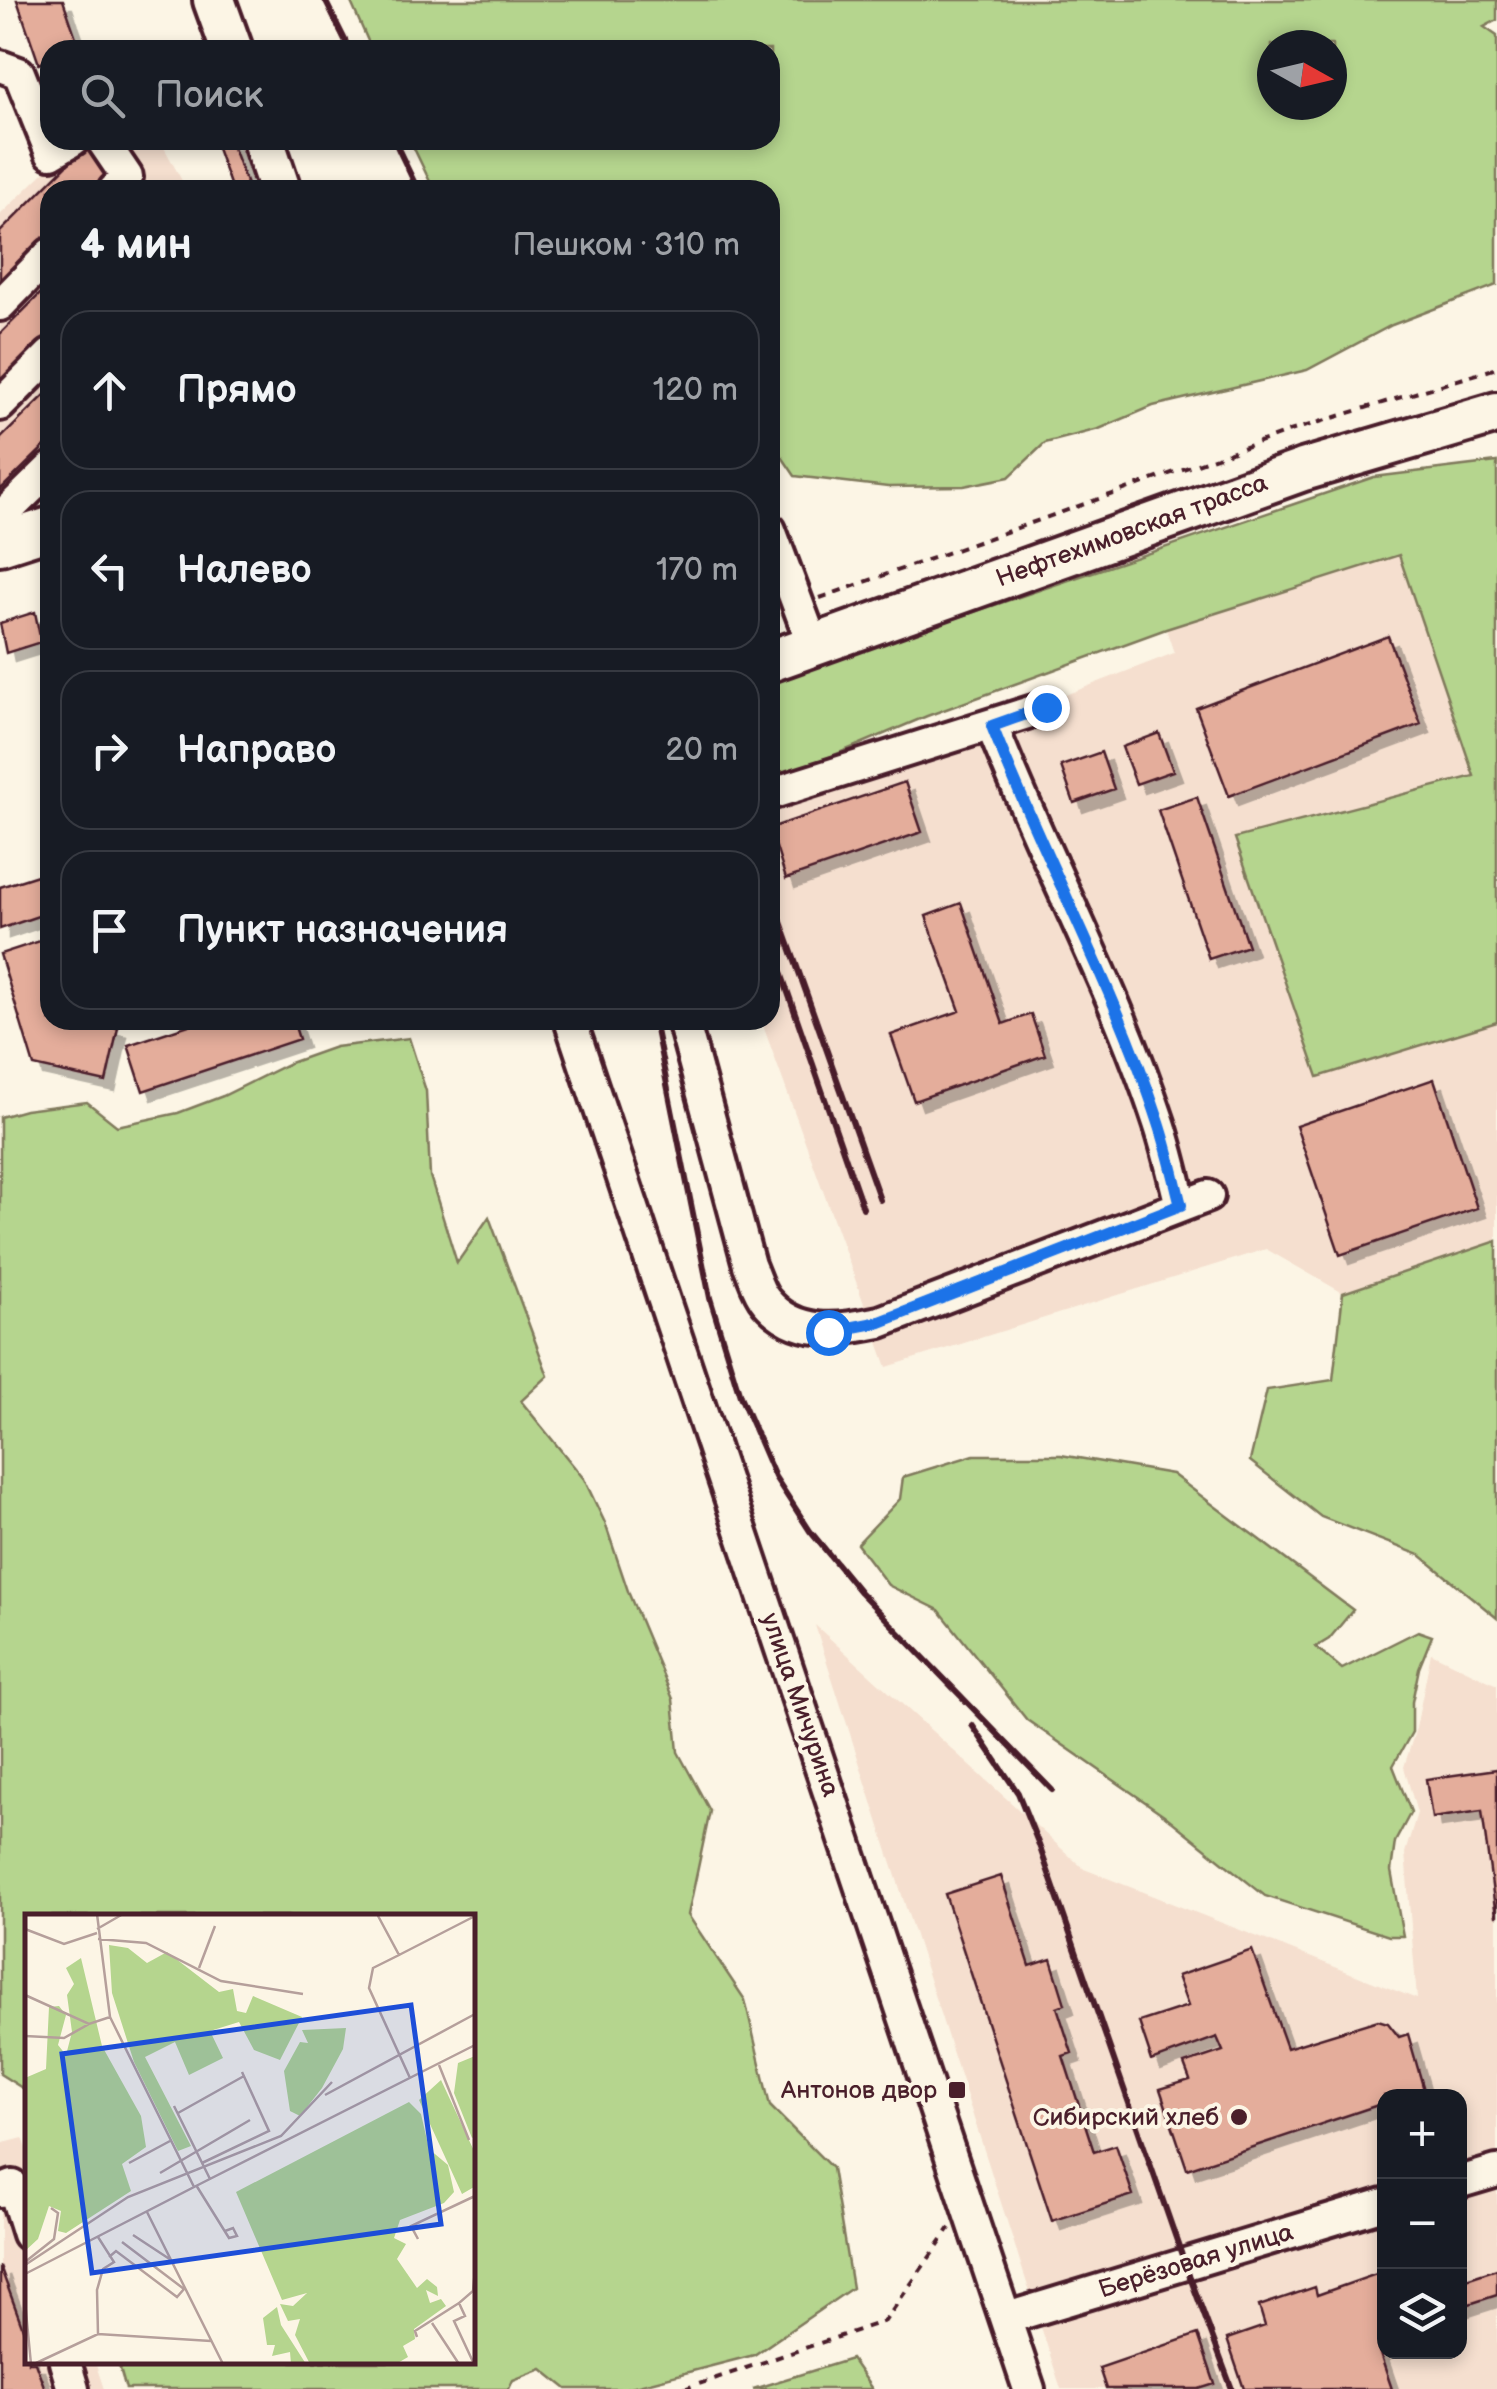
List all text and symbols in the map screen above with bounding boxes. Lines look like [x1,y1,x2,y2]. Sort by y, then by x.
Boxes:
north arrow [1257,30,1347,120]
search box [40,40,780,150]
icon: search [75,68,130,123]
text: Поиск [155,73,263,118]
text: 4 мин [80,220,192,271]
text: Пешком · 310 m [512,226,740,265]
icon: ahead [82,363,137,418]
text: Прямо [177,368,296,413]
text: 120 m [653,371,738,410]
street label: Нефтехимовская трасса [992,467,1272,595]
icon: left [82,543,137,598]
text: Налево [177,548,312,593]
text: 170 m [656,551,738,590]
route end [1024,685,1070,731]
icon: right [82,723,137,778]
text: Направо [177,728,336,773]
text: 20 m [665,731,738,770]
icon: arrive [82,903,137,958]
text: Пункт назначения [177,908,508,953]
route start [806,1310,852,1356]
street label: улица Мичурина [754,1609,846,1801]
inset map [25,1914,475,2364]
place label: Антонов двор [780,2075,937,2106]
marker: Антонов двор [946,2079,968,2101]
map controls [1377,2089,1467,2359]
button: + [1377,2089,1467,2179]
place label: Сибирский хлеб [1033,2102,1219,2133]
marker: Сибирский хлеб [1228,2106,1250,2128]
button: − [1377,2179,1467,2269]
street label: Берёзовая улица [1095,2217,1297,2305]
button: layers [1377,2269,1467,2359]

